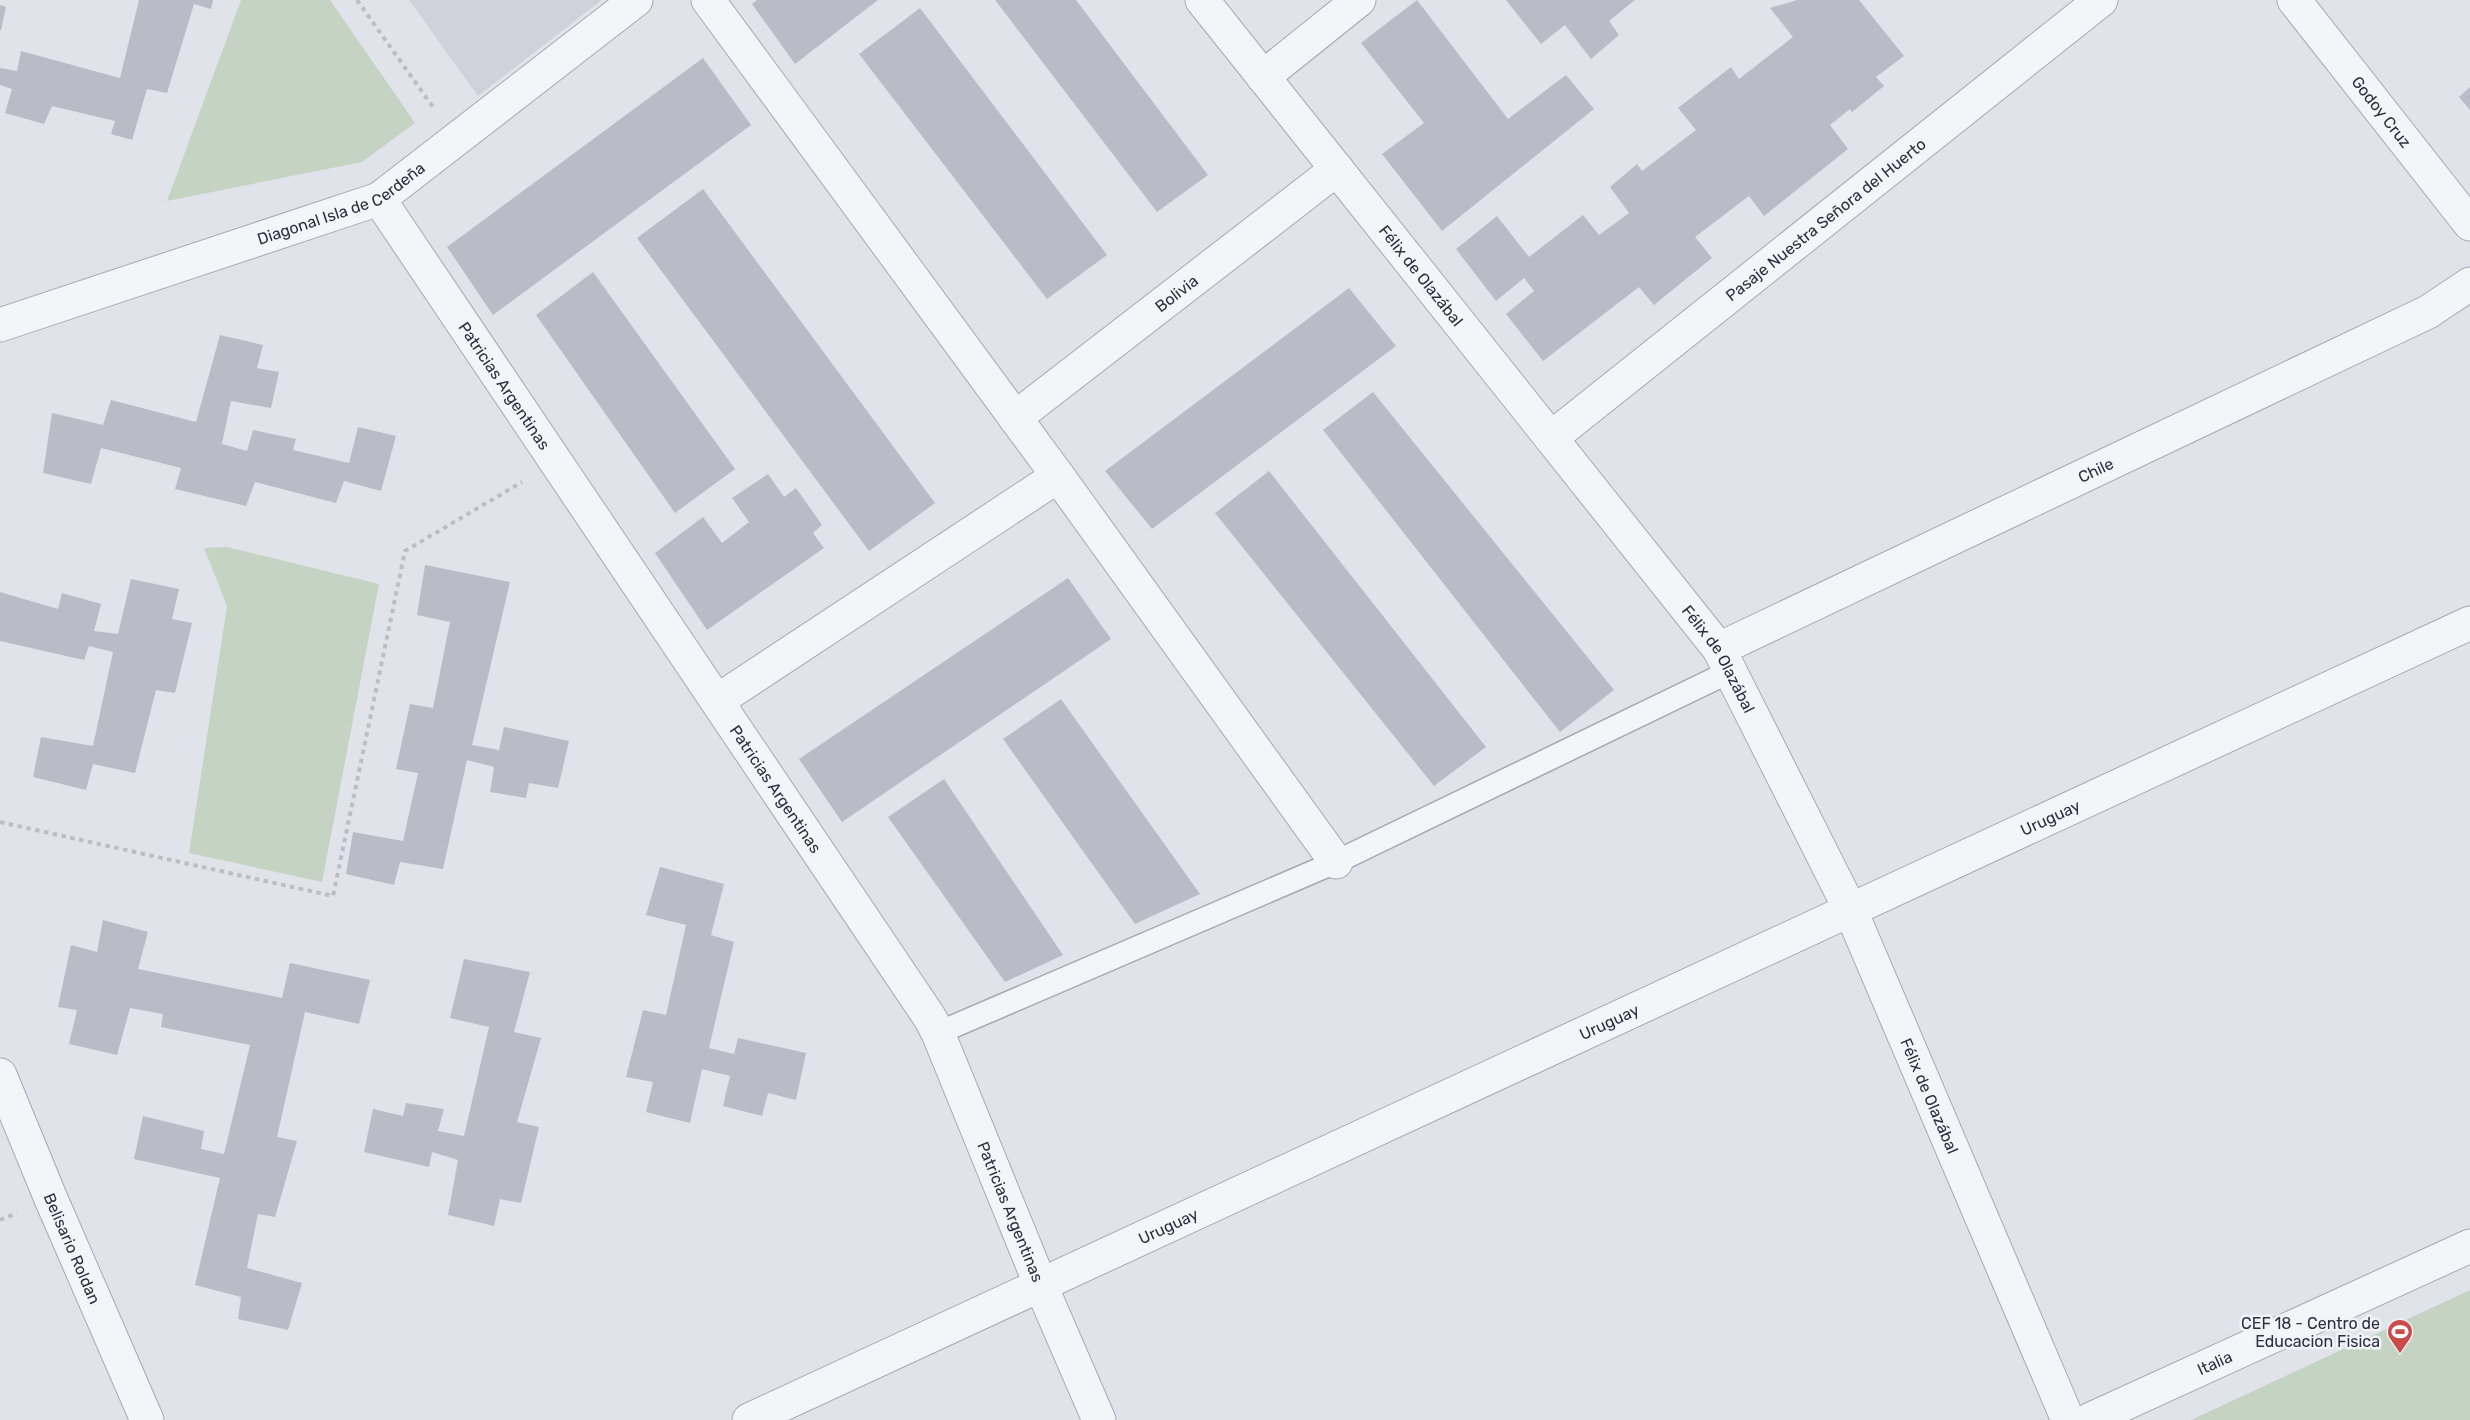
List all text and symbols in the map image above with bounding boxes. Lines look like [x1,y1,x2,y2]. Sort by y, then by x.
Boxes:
street label: Godoy Cruz [2347,73,2415,151]
street label: Pasaje Nuestra Señora del Huerto [1722,134,1930,305]
street label: Diagonal Isla de Cerdeña [255,158,429,249]
street label: Félix de Olazábal [1375,221,1467,330]
street label: Bolivia [1151,271,1202,316]
street label: Patricias Argentinas [454,318,554,453]
street label: Chile [2075,454,2117,487]
street label: Félix de Olazábal [1678,601,1759,716]
street label: Patricias Argentinas [726,722,825,857]
street label: Uruguay [2018,796,2083,840]
street label: Uruguay [1577,1000,1642,1044]
street label: Félix de Olazábal [1896,1035,1962,1157]
street label: Patricias Argentinas [973,1139,1047,1285]
street label: Belisario Roldan [40,1190,104,1307]
street label: Uruguay [1136,1204,1201,1248]
place label: CEF 18 - Centro de Educacion Fisica [2241,1314,2380,1351]
sports icon: CEF 18 - Centro de Educacion Fisica [2385,1317,2415,1355]
street label: Italia [2194,1347,2235,1379]

